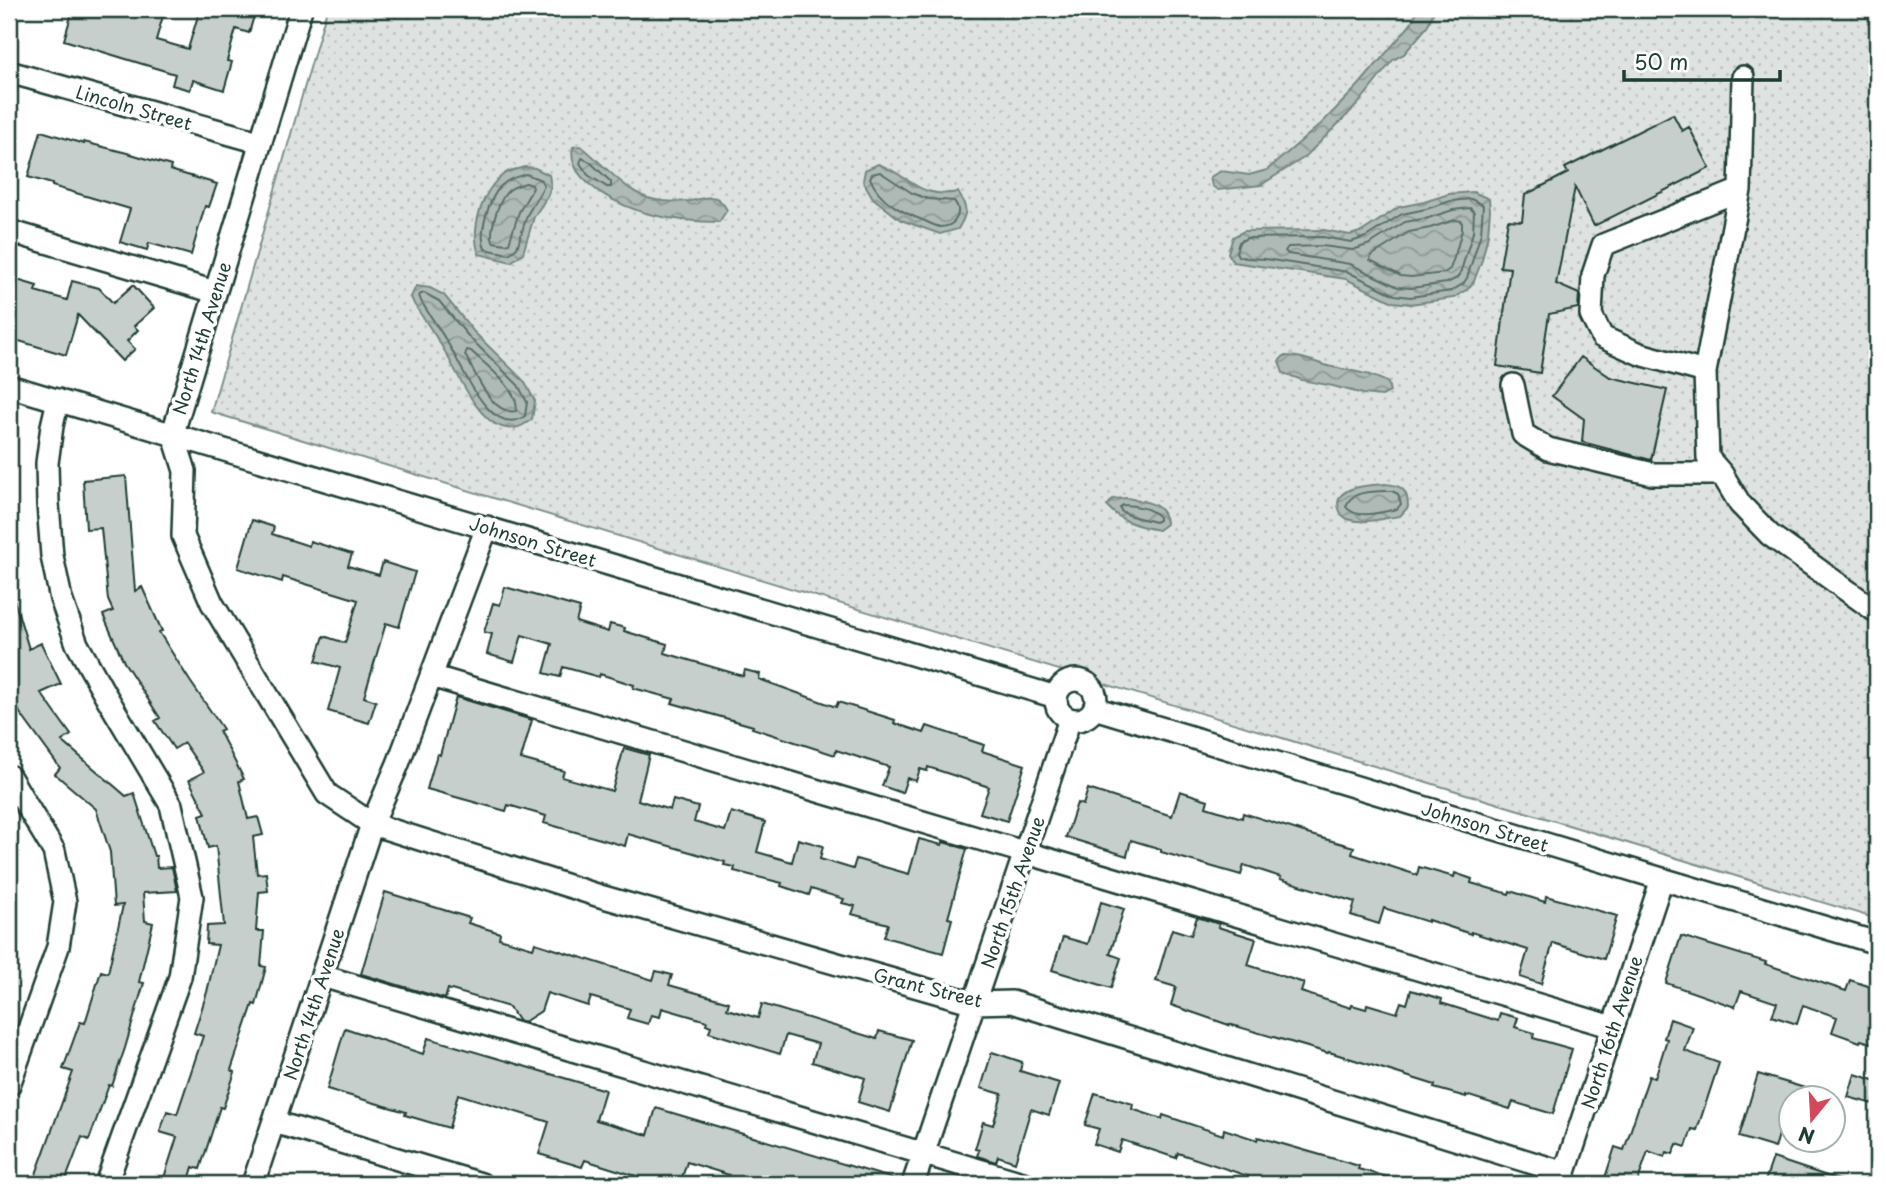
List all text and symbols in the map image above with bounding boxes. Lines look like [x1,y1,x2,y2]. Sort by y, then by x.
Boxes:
scale bar [1624,38,1779,82]
text: 50 m [1634,45,1688,77]
street label: Lincoln Street [73,78,195,136]
street label: North 14th Avenue [165,258,237,418]
street label: Johnson Street [466,509,600,573]
street label: Johnson Street [1418,794,1552,858]
street label: North 15th Avenue [973,812,1051,972]
street label: North 14th Avenue [276,924,350,1083]
street label: North 16th Avenue [1574,952,1649,1112]
street label: Grant Street [871,960,985,1014]
north arrow [1778,1084,1848,1154]
text: N [1795,1120,1818,1152]

